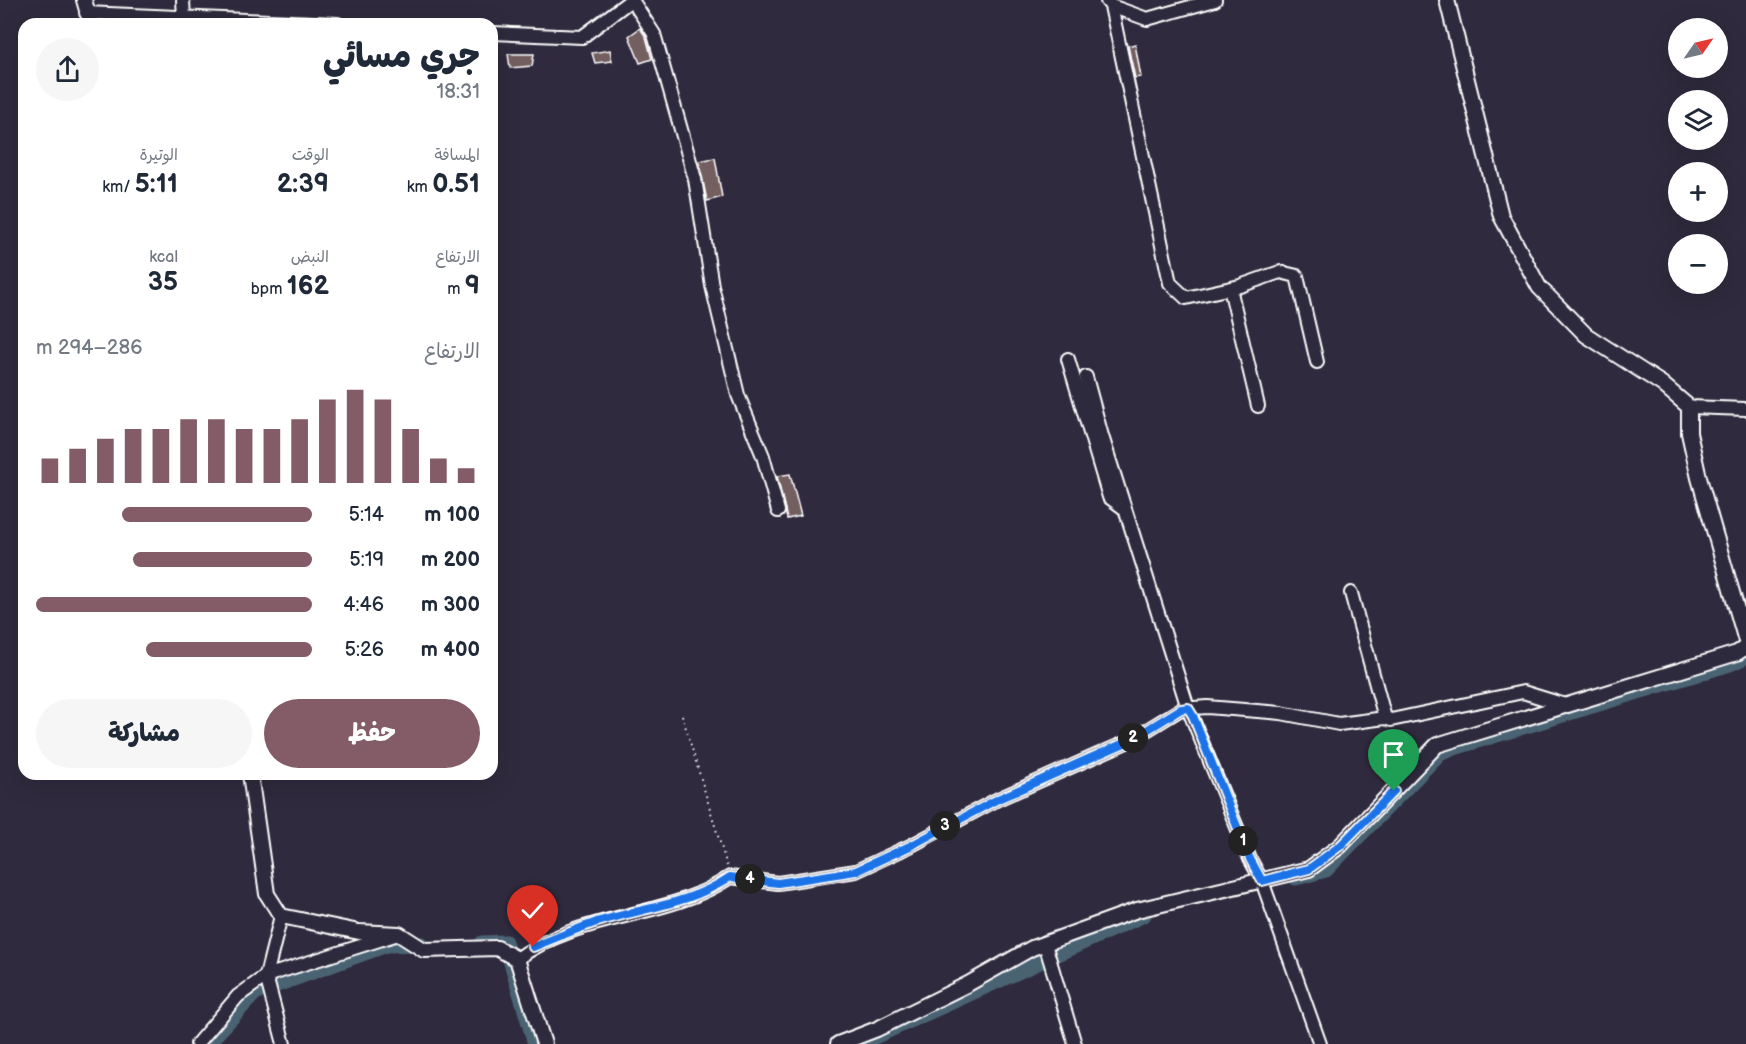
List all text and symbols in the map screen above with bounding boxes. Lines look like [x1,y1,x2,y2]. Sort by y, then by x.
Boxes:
north arrow [1668,18,1728,78]
map controls [1668,18,1728,294]
text: جري مسائي [323,37,480,77]
button: share [36,38,99,101]
text: 18:31 [437,80,480,104]
button: layers [1668,90,1728,150]
text: الوتيرة [139,146,178,165]
text: الوقت [292,146,329,165]
text: المسافة [434,146,480,165]
button: + [1668,162,1728,222]
text: 5:11 [135,169,178,200]
text: 2:39 [277,169,329,200]
text: 0.51 [432,169,480,200]
text: /km [102,178,135,197]
text: km [407,178,432,197]
button: − [1668,234,1728,294]
text: kcal [149,248,178,267]
text: النبض [291,248,329,267]
text: الارتفاع [435,248,480,267]
text: 35 [148,267,178,298]
text: 162 [287,271,329,302]
text: 9 [465,271,480,302]
text: bpm [251,280,287,299]
text: m [447,280,465,299]
text: 286–294 m [36,336,142,360]
text: الارتفاع [424,340,480,364]
text: 5:14 [349,503,384,527]
text: 100 m [424,503,480,527]
text: 5:19 [349,548,384,572]
text: 200 m [421,548,480,572]
text: 4:46 [343,593,384,617]
text: 300 m [421,593,480,617]
text: 5:26 [344,638,384,662]
text: 400 m [421,638,480,662]
button: مشاركة [36,699,252,768]
button: حفظ [264,699,480,768]
pin: 2 [1118,723,1148,753]
text: 2 [1128,728,1138,747]
pin [1368,729,1419,791]
icon: arrive [1377,738,1410,771]
pin: 3 [930,811,960,841]
text: 3 [940,816,950,835]
pin: 1 [1228,826,1258,856]
text: 1 [1240,831,1246,850]
pin: 4 [735,864,765,894]
text: 4 [745,869,755,888]
pin [507,885,558,947]
icon: check [516,894,549,927]

